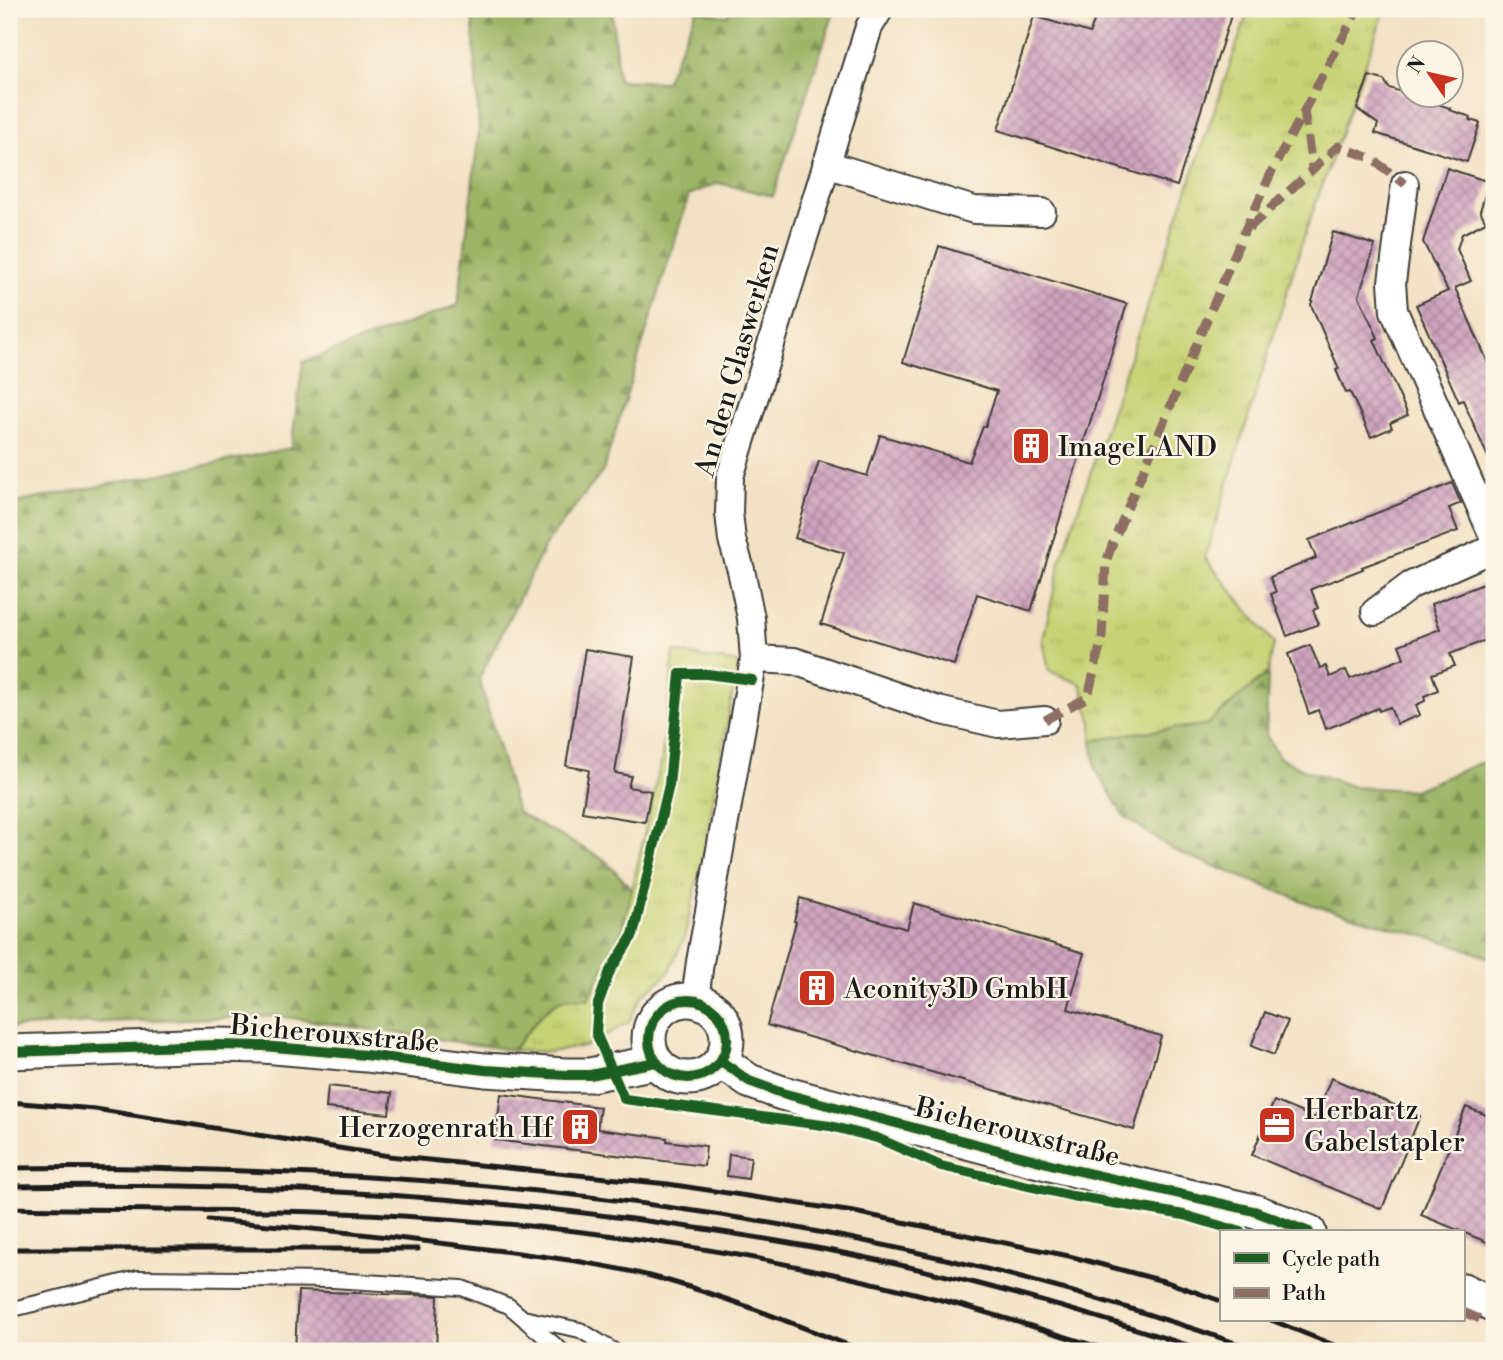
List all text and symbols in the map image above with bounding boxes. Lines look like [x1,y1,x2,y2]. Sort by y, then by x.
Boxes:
north arrow [1394,38,1464,108]
text: N [1403,52,1431,78]
street label: An den Glaswerken [687,240,787,482]
building icon: ImageLAND [1010,425,1052,467]
place label: ImageLAND [1058,430,1217,465]
building icon: Aconity3D GmbH [796,967,838,1009]
place label: Aconity3D GmbH [843,972,1069,1007]
street label: Bicherouxstraße [228,1008,441,1061]
street label: Bicherouxstraße [911,1090,1124,1175]
place label: Herbartz Gabelstapler [1304,1093,1465,1160]
office icon: Herbartz Gabelstapler [1256,1104,1298,1146]
building icon: Herzogenrath Hf [559,1106,601,1148]
place label: Herzogenrath Hf [339,1111,555,1146]
legend [1220,1230,1464,1322]
text: Cycle path [1282,1247,1381,1273]
text: Path [1282,1281,1327,1307]

